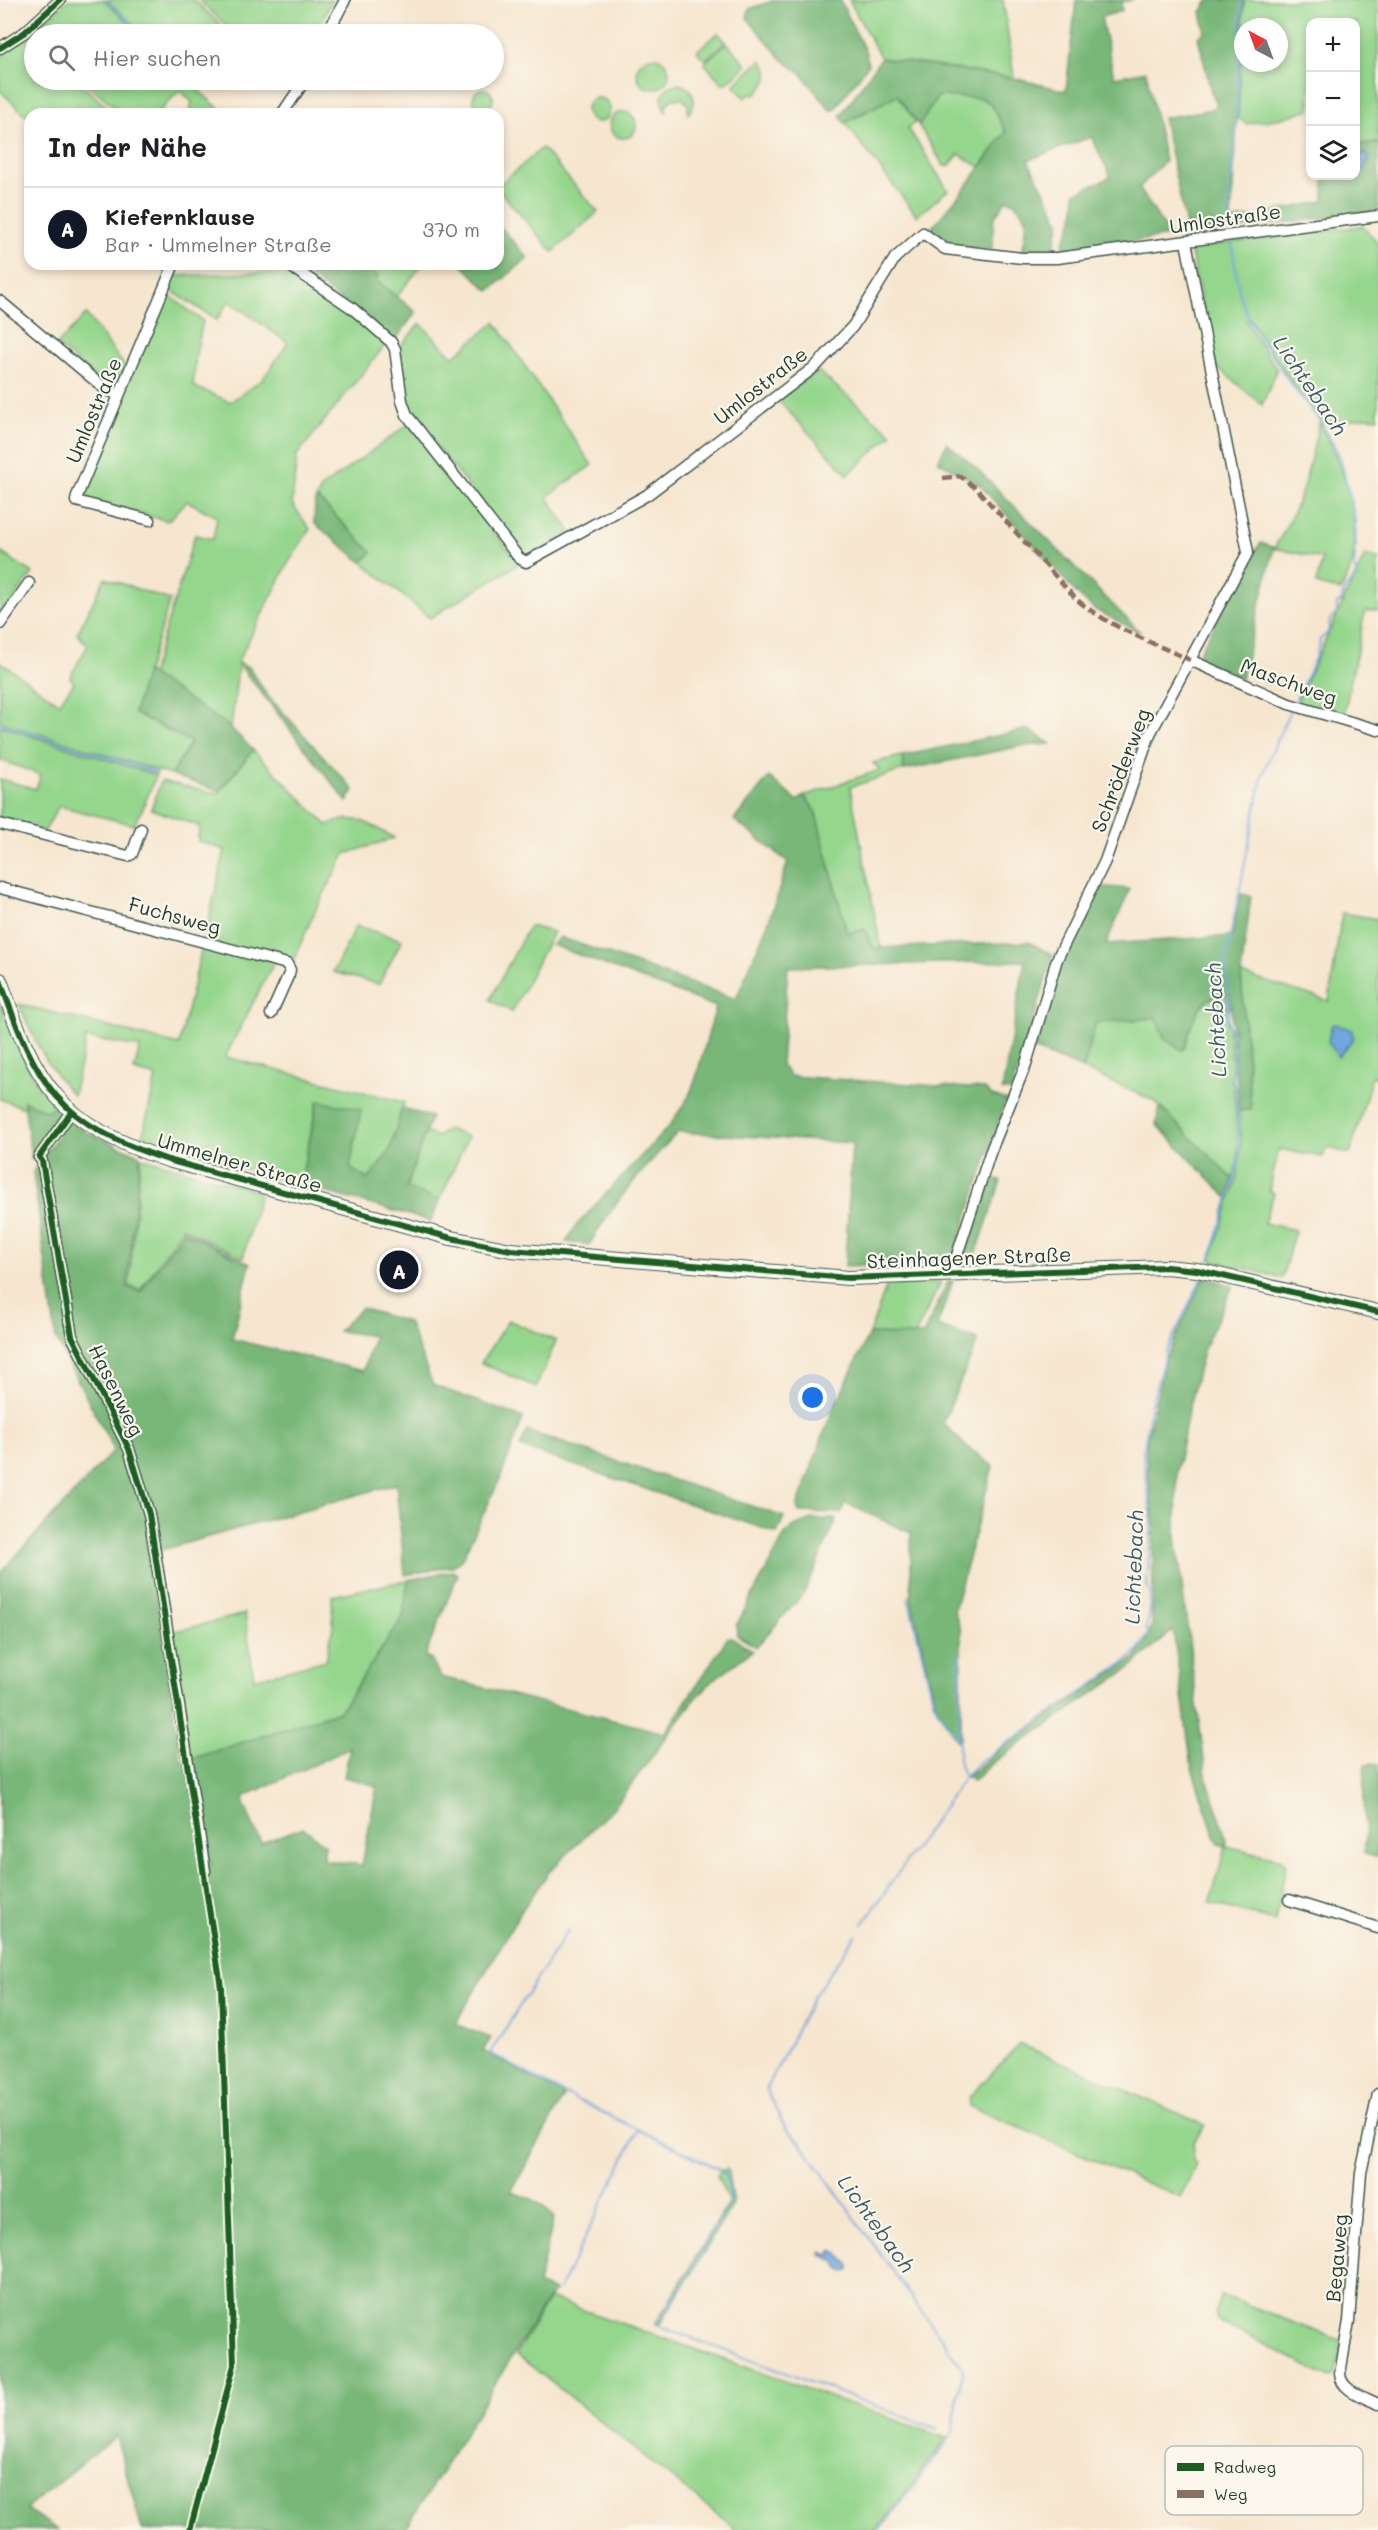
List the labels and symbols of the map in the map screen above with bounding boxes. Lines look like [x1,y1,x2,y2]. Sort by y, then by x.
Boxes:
north arrow [1234,18,1288,72]
street label: Umlostraße [1168,197,1282,239]
water label: Lichtebach [1268,330,1354,440]
street label: Umlostraße [708,340,812,430]
street label: Umlostraße [59,353,127,467]
street label: Maschweg [1237,652,1341,710]
street label: Schröderweg [1084,704,1156,836]
street label: Fuchsweg [126,890,224,940]
water label: Lichtebach [1199,962,1231,1078]
street label: Ummelner Straße [155,1126,325,1198]
street label: Steinhagener Straße [866,1240,1072,1274]
pin: A [380,1248,418,1292]
street label: Hasenweg [84,1340,150,1440]
your location [798,1383,827,1412]
water label: Lichtebach [1118,1509,1148,1625]
water label: Lichtebach [832,2169,922,2277]
street label: Begaweg [1319,2213,1353,2303]
legend [1165,2446,1363,2515]
text: Radweg [1214,2456,1276,2477]
text: Weg [1214,2483,1247,2504]

